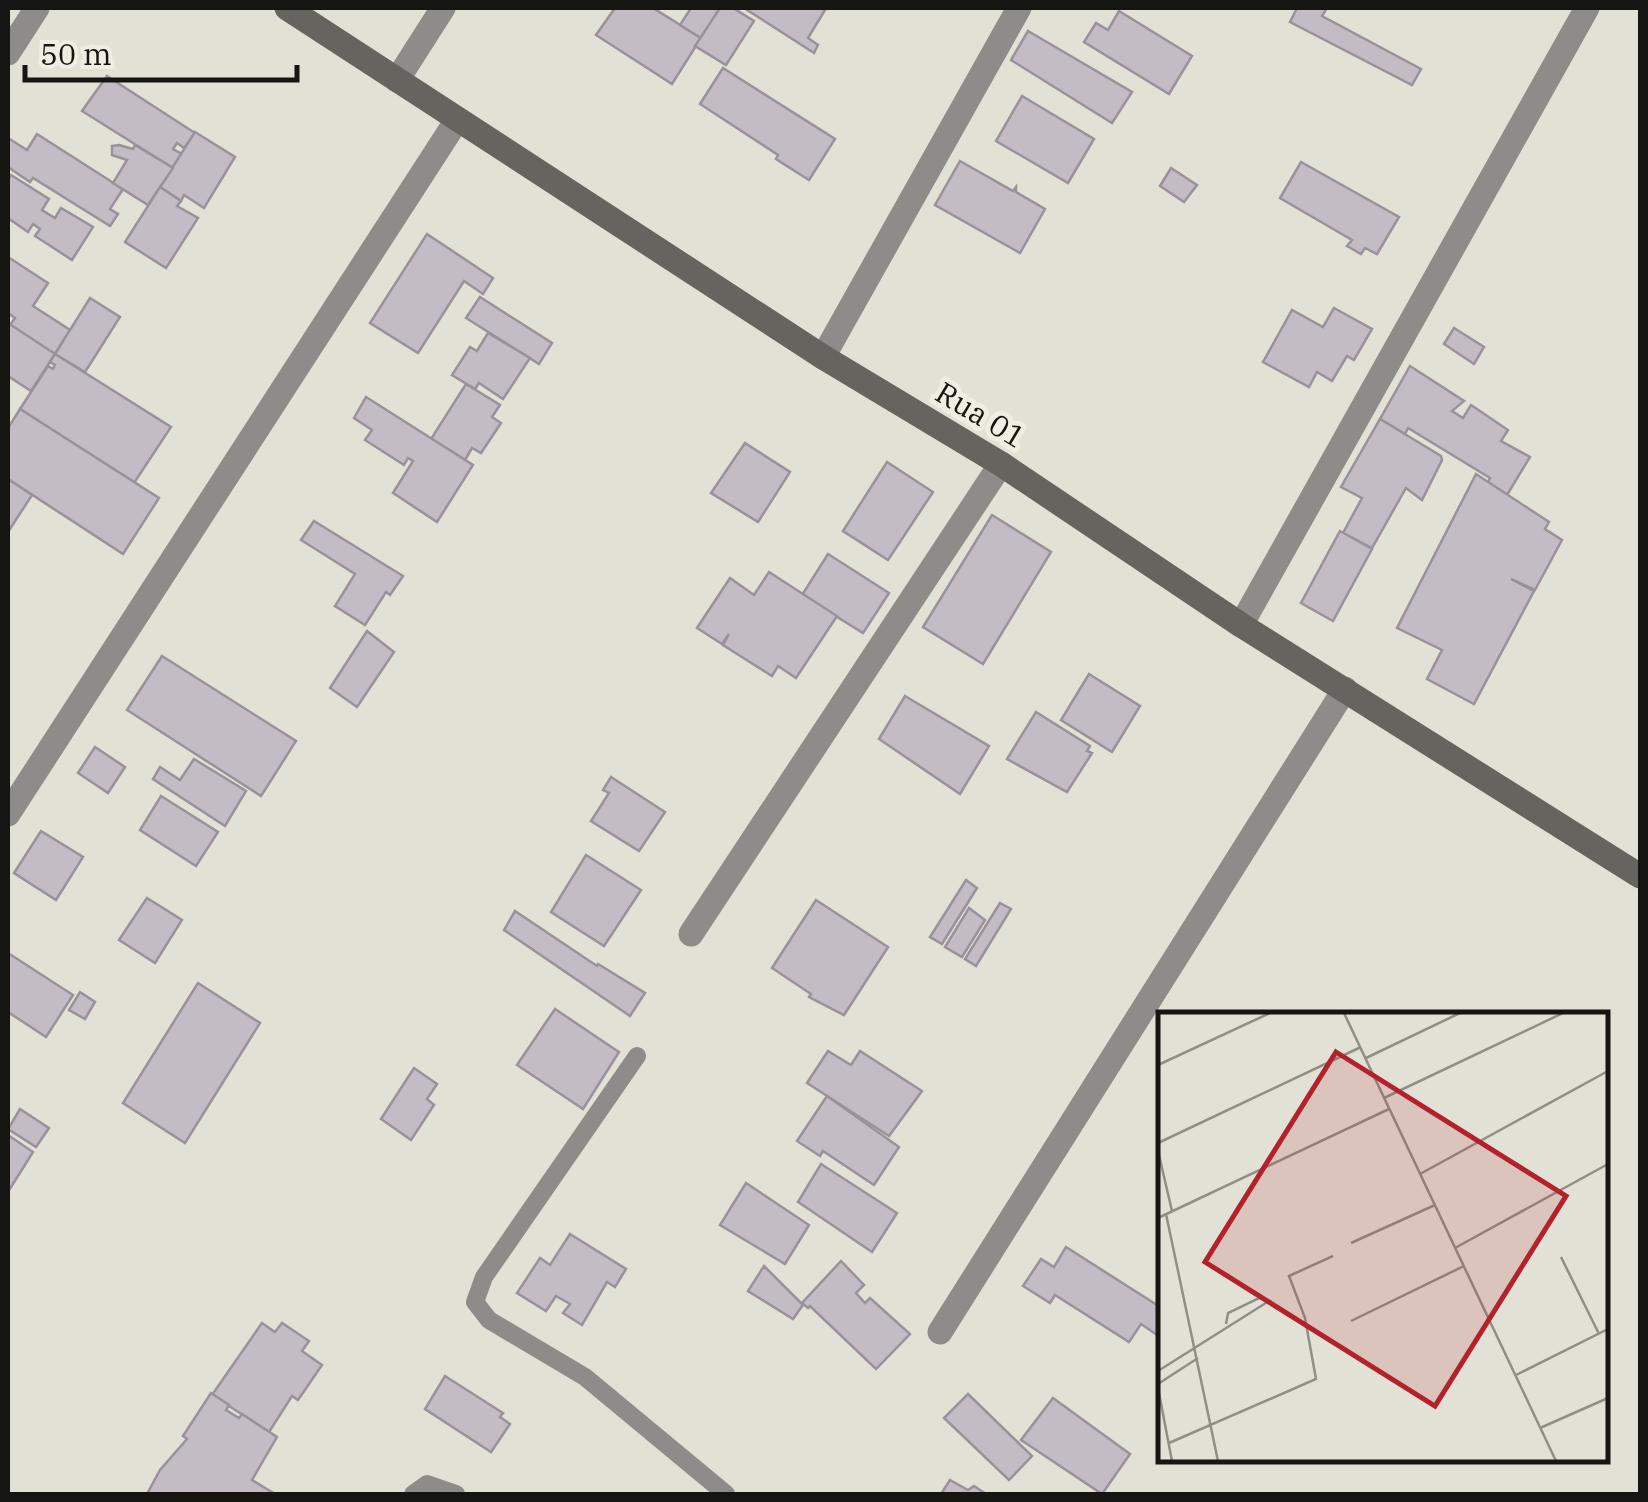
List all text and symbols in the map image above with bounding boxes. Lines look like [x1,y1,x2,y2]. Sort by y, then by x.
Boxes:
scale bar [25,20,298,82]
text: 50 m [40,34,112,73]
street label: Rua 01 [929,372,1033,456]
inset map [1158,1012,1608,1462]

